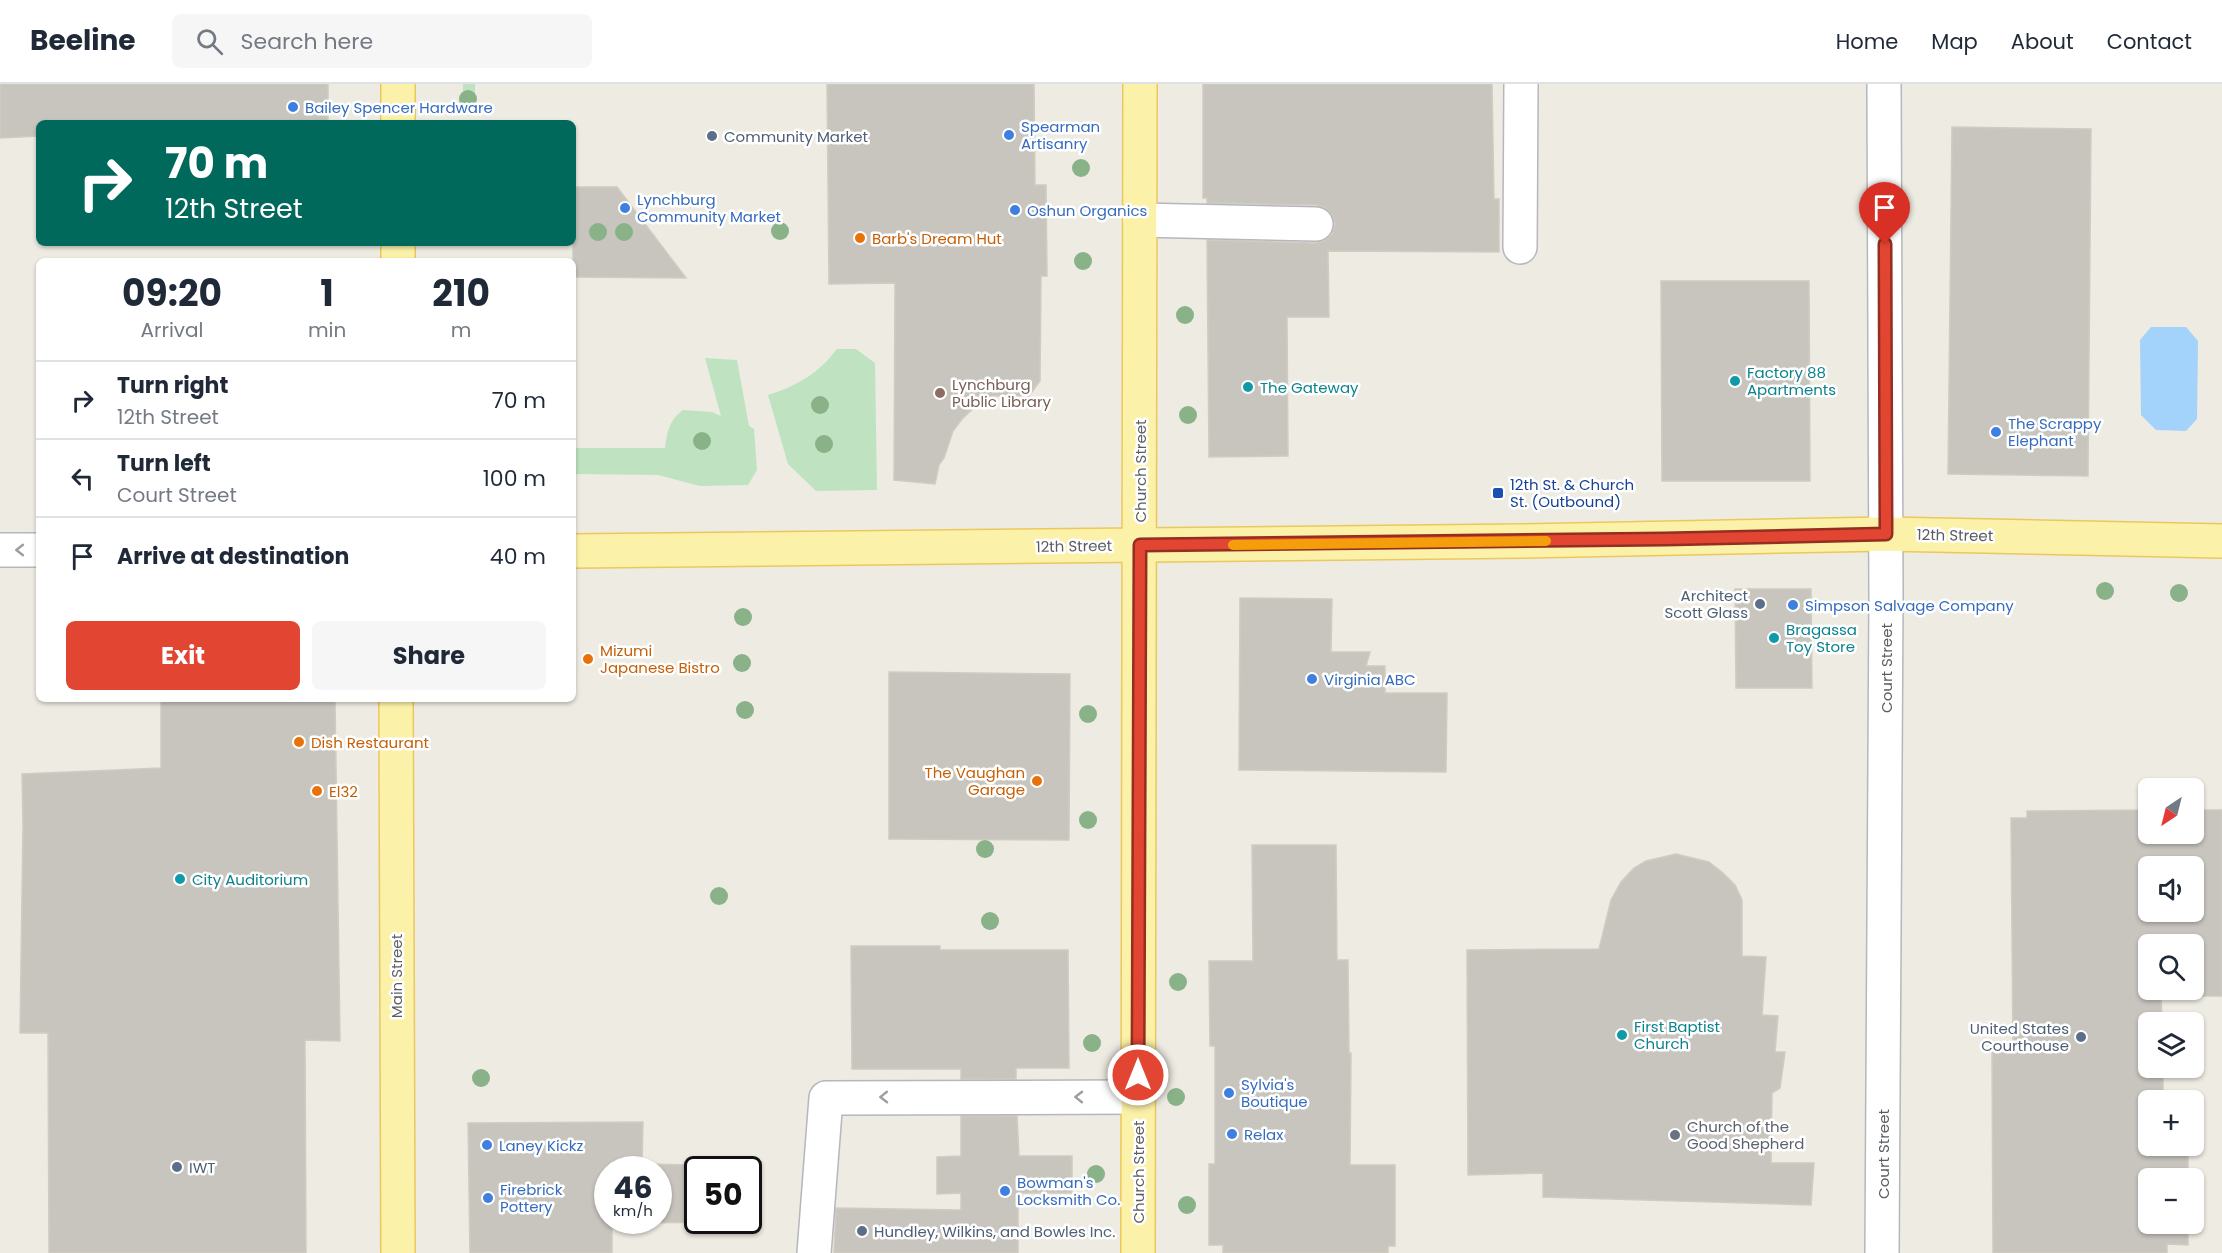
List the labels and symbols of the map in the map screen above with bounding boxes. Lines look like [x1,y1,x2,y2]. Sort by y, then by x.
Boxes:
place label: Bailey Spencer Hardware [305,97,493,118]
marker: Bailey Spencer Hardware [286,100,300,114]
place label: Spearman Artisanry [1021,116,1100,154]
place label: Community Market [724,126,868,147]
marker: Spearman Artisanry [1002,128,1016,142]
marker: Community Market [705,129,719,143]
pin [1859,182,1910,244]
place label: Lynchburg Community Market [637,189,781,227]
place label: Oshun Organics [1027,200,1147,221]
marker: Lynchburg Community Market [618,201,632,215]
marker: Oshun Organics [1008,203,1022,217]
place label: Barb's Dream Hut [872,228,1002,249]
marker: Barb's Dream Hut [853,231,867,245]
place label: Factory 88 Apartments [1747,362,1836,400]
place label: Lynchburg Public Library [952,374,1052,412]
marker: Factory 88 Apartments [1728,374,1742,388]
place label: The Gateway [1260,377,1359,398]
marker: The Gateway [1241,380,1255,394]
marker: Lynchburg Public Library [933,386,947,400]
place label: The Scrappy Elephant [2008,413,2102,451]
street label: Church Street [1130,419,1151,523]
marker: The Scrappy Elephant [1989,425,2003,439]
place label: 12th St. & Church St. (Outbound) [1510,474,1634,512]
marker: 12th St. & Church St. (Outbound) [1491,486,1505,500]
street label: 12th Street [1917,524,1993,546]
street label: 12th Street [1036,535,1112,557]
one-way arrow [15,544,24,556]
place label: Architect Scott Glass [1664,585,1748,623]
place label: Simpson Salvage Company [1805,595,2014,616]
marker: Architect Scott Glass [1753,597,1767,611]
marker: Simpson Salvage Company [1786,598,1800,612]
place label: Bragassa Toy Store [1786,619,1857,657]
street label: Court Street [1876,623,1897,713]
marker: Bragassa Toy Store [1767,631,1781,645]
place label: Mizumi Japanese Bistro [600,640,720,678]
marker: Mizumi Japanese Bistro [581,652,595,666]
place label: Virginia ABC [1324,669,1416,690]
marker: Virginia ABC [1305,672,1319,686]
place label: Dish Restaurant [311,732,429,753]
marker: Dish Restaurant [292,735,306,749]
place label: The Vaughan Garage [925,762,1025,800]
marker: The Vaughan Garage [1030,774,1044,788]
north arrow [2138,778,2204,844]
place label: El32 [329,781,358,802]
marker: El32 [310,784,324,798]
place label: City Auditorium [192,869,308,890]
marker: City Auditorium [173,872,187,886]
street label: Main Street [386,934,407,1018]
place label: First Baptist Church [1634,1016,1720,1054]
place label: United States Courthouse [1970,1018,2069,1056]
marker: First Baptist Church [1615,1028,1629,1042]
marker: United States Courthouse [2074,1030,2088,1044]
position arrow [1106,1043,1170,1107]
place label: Sylvia's Boutique [1241,1074,1308,1112]
marker: Sylvia's Boutique [1222,1086,1236,1100]
one-way arrow [880,1091,889,1104]
one-way arrow [1075,1091,1084,1103]
street label: Court Street [1873,1109,1894,1199]
place label: Church of the Good Shepherd [1687,1116,1805,1154]
street label: Church Street [1128,1120,1149,1224]
place label: Relax [1244,1124,1283,1145]
marker: Relax [1225,1127,1239,1141]
marker: Church of the Good Shepherd [1668,1128,1682,1142]
place label: Laney Kickz [499,1135,583,1156]
marker: Laney Kickz [480,1138,494,1152]
speed limit sign: 50 [684,1156,762,1234]
place label: IWT [189,1157,215,1178]
marker: IWT [170,1160,184,1174]
place label: Bowman's Locksmith Co. [1017,1172,1120,1210]
place label: Firebrick Pottery [500,1179,563,1217]
marker: Bowman's Locksmith Co. [998,1184,1012,1198]
marker: Firebrick Pottery [481,1191,495,1205]
place label: Hundley, Wilkins, and Bowles Inc. [874,1221,1115,1242]
marker: Hundley, Wilkins, and Bowles Inc. [855,1224,869,1238]

